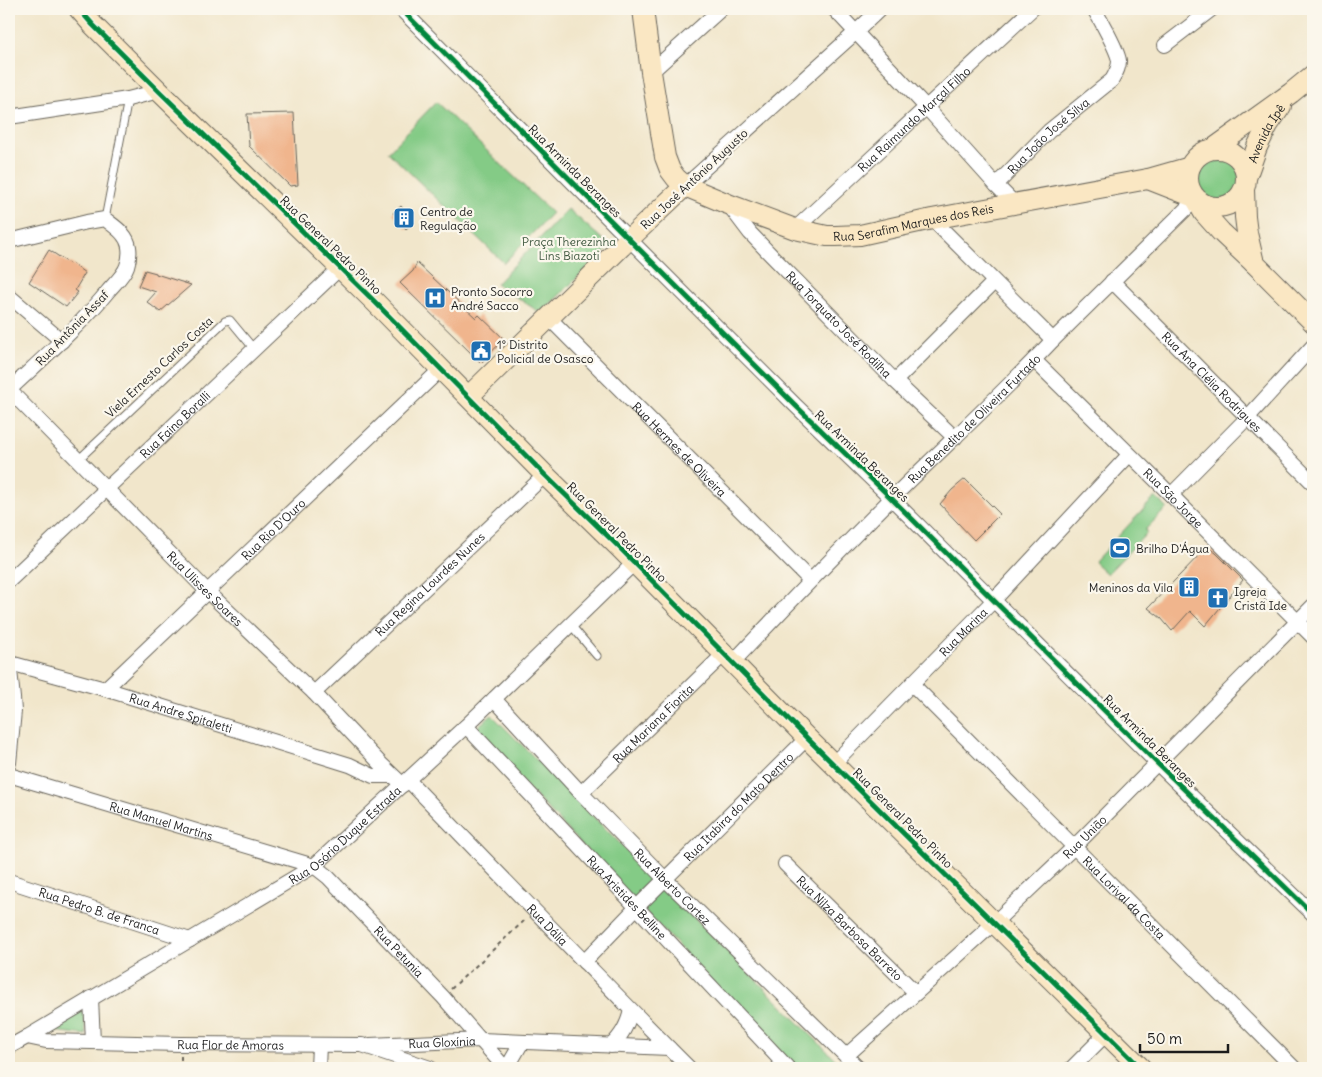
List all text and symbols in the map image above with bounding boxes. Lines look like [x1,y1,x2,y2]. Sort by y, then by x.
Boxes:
street label: Rua Raimundo Marçal Filho [854,63,973,175]
street label: Rua João José Silva [1004,94,1092,177]
street label: Avenida Ipê [1244,101,1288,165]
street label: Rua Arminda Beranges [525,121,625,221]
street label: Rua José Antônio Augusto [637,125,751,233]
street label: Rua General Pedro Pinho [277,193,385,298]
street label: Rua Serafim Marques dos Reis [833,200,994,244]
place label: Centro de Regulação [420,204,477,233]
building icon: Centro de Regulação [392,206,416,230]
park label: Praça Therezinha Lins Biazoti [522,234,616,263]
street label: Rua Torquato José Rodilha [783,268,895,381]
place label: Pronto Socorro André Sacco [451,284,533,313]
hospital icon: Pronto Socorro André Sacco [423,286,447,310]
street label: Rua Antônia Assaf [32,287,112,369]
street label: Viela Ernesto Carlos Costa [102,313,216,421]
street label: Rua Ana Clélia Rodrigues [1159,328,1265,435]
place label: 1º Distrito Policial de Osasco [497,337,594,366]
public building icon: 1º Distrito Policial de Osasco [469,339,493,363]
street label: Rua Benedito de Oliveira Furtado [904,350,1043,486]
street label: Rua Faino Boralli [136,388,213,461]
street label: Rua Hermes de Oliveira [629,399,730,499]
street label: Rua Arminda Beranges [812,407,912,505]
street label: Rua São Jorge [1141,465,1207,531]
street label: Rua General Pedro Pinho [564,479,670,585]
street label: Rua Rio D'Ouro [238,495,308,563]
street label: Rua Regina Lourdes Nunes [372,529,488,639]
sports icon: Brilho D'Água [1108,536,1132,560]
place label: Brilho D'Água [1136,541,1209,556]
street label: Rua Ulisses Soares [164,548,246,629]
building icon: Meninos da Vila [1177,575,1201,599]
place label: Meninos da Vila [1089,580,1173,595]
place label: Igreja Cristã Ide [1234,584,1287,613]
church icon: Igreja Cristã Ide [1206,586,1230,610]
street label: Rua Marina [936,604,990,659]
street label: Rua Mariana Fiorita [609,681,696,766]
street label: Rua Andre Spitaletti [128,690,234,736]
street label: Rua Arminda Beranges [1100,691,1200,791]
street label: Rua Itabira do Mato Dentro [680,749,796,864]
street label: Rua General Pedro Pinho [850,765,956,871]
street label: Rua Osório Duque Estrada [286,782,404,887]
street label: Rua Manuel Martins [108,798,215,843]
street label: Rua União [1059,811,1109,861]
street label: Rua Alberto Cortez [632,845,714,928]
street label: Rua Aristides Belline [584,852,670,942]
street label: Rua Lorival da Costa [1080,853,1169,942]
street label: Rua Nilza Barbosa Barreto [794,872,906,984]
street label: Rua Pedro B. de Franca [37,884,162,937]
street label: Rua Dália [524,901,571,948]
street label: Rua Petunia [371,923,427,980]
scale bar [1140,1022,1227,1054]
text: 50 m [1147,1029,1182,1048]
street label: Rua Gloxínia [408,1033,476,1051]
street label: Rua Flor de Amoras [177,1036,284,1052]

